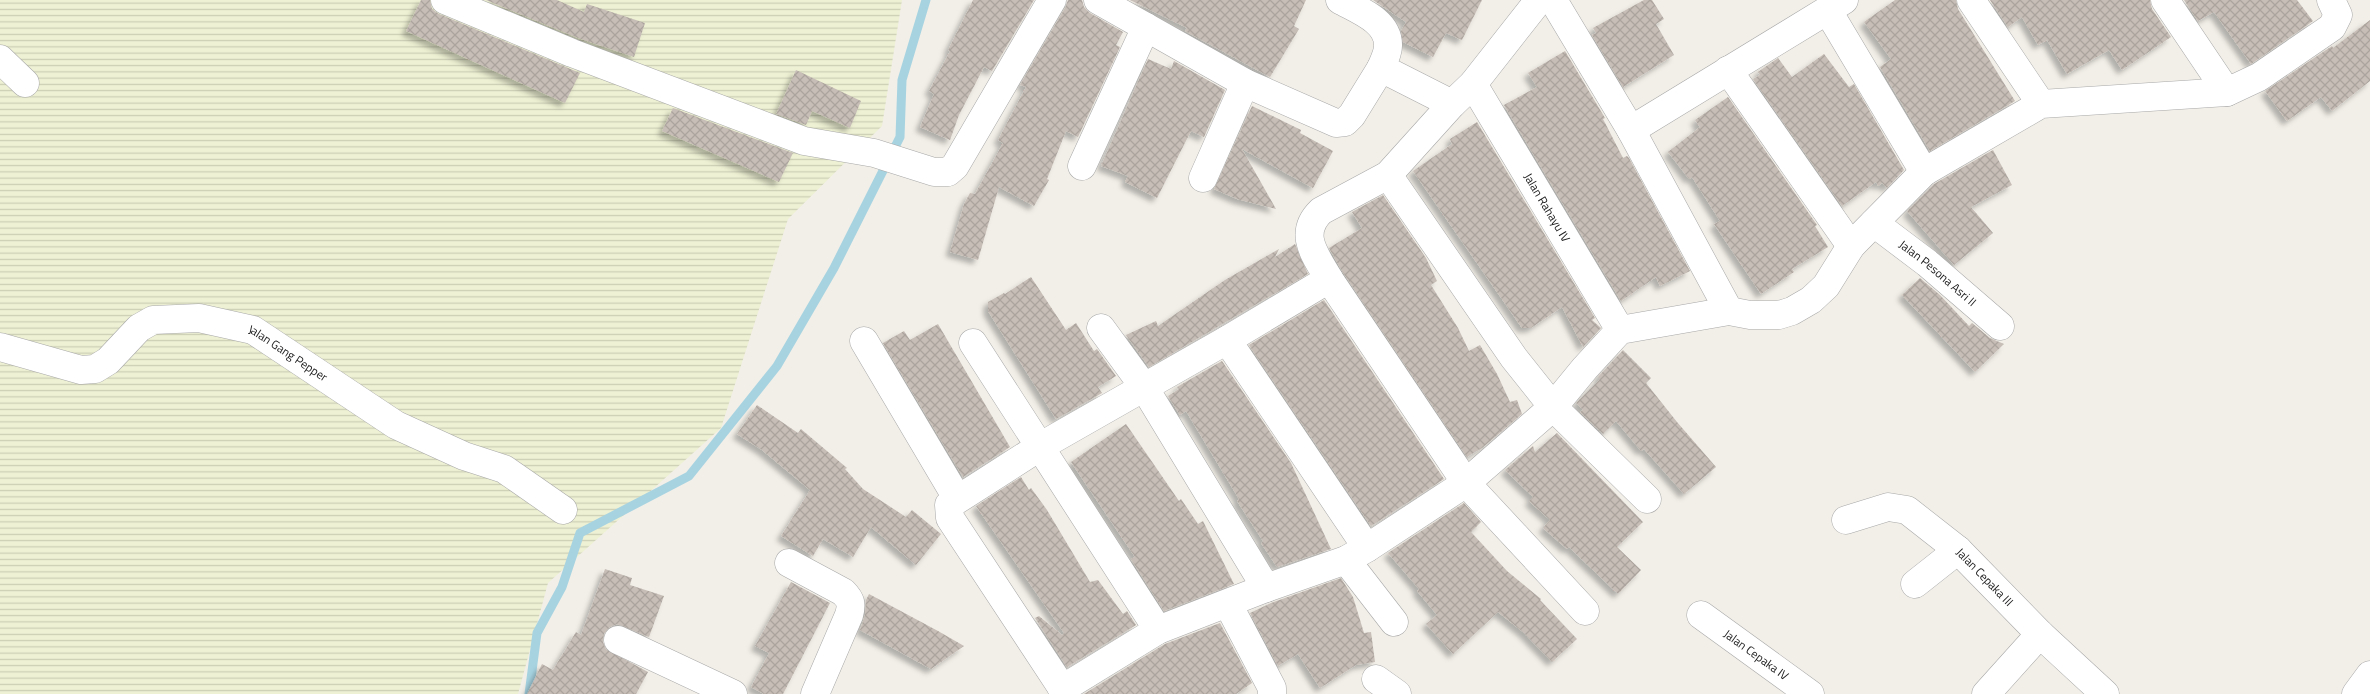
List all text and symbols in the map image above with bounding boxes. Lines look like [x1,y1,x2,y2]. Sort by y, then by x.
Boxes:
street label: Jalan Rahayu IV [1519,169,1575,246]
street label: Jalan Pesona Asri II [1895,235,1981,311]
street label: Jalan Gang Pepper [247,319,332,386]
street label: Jalan Cepaka III [1952,543,2018,610]
street label: Jalan Cepaka IV [1720,624,1793,685]

